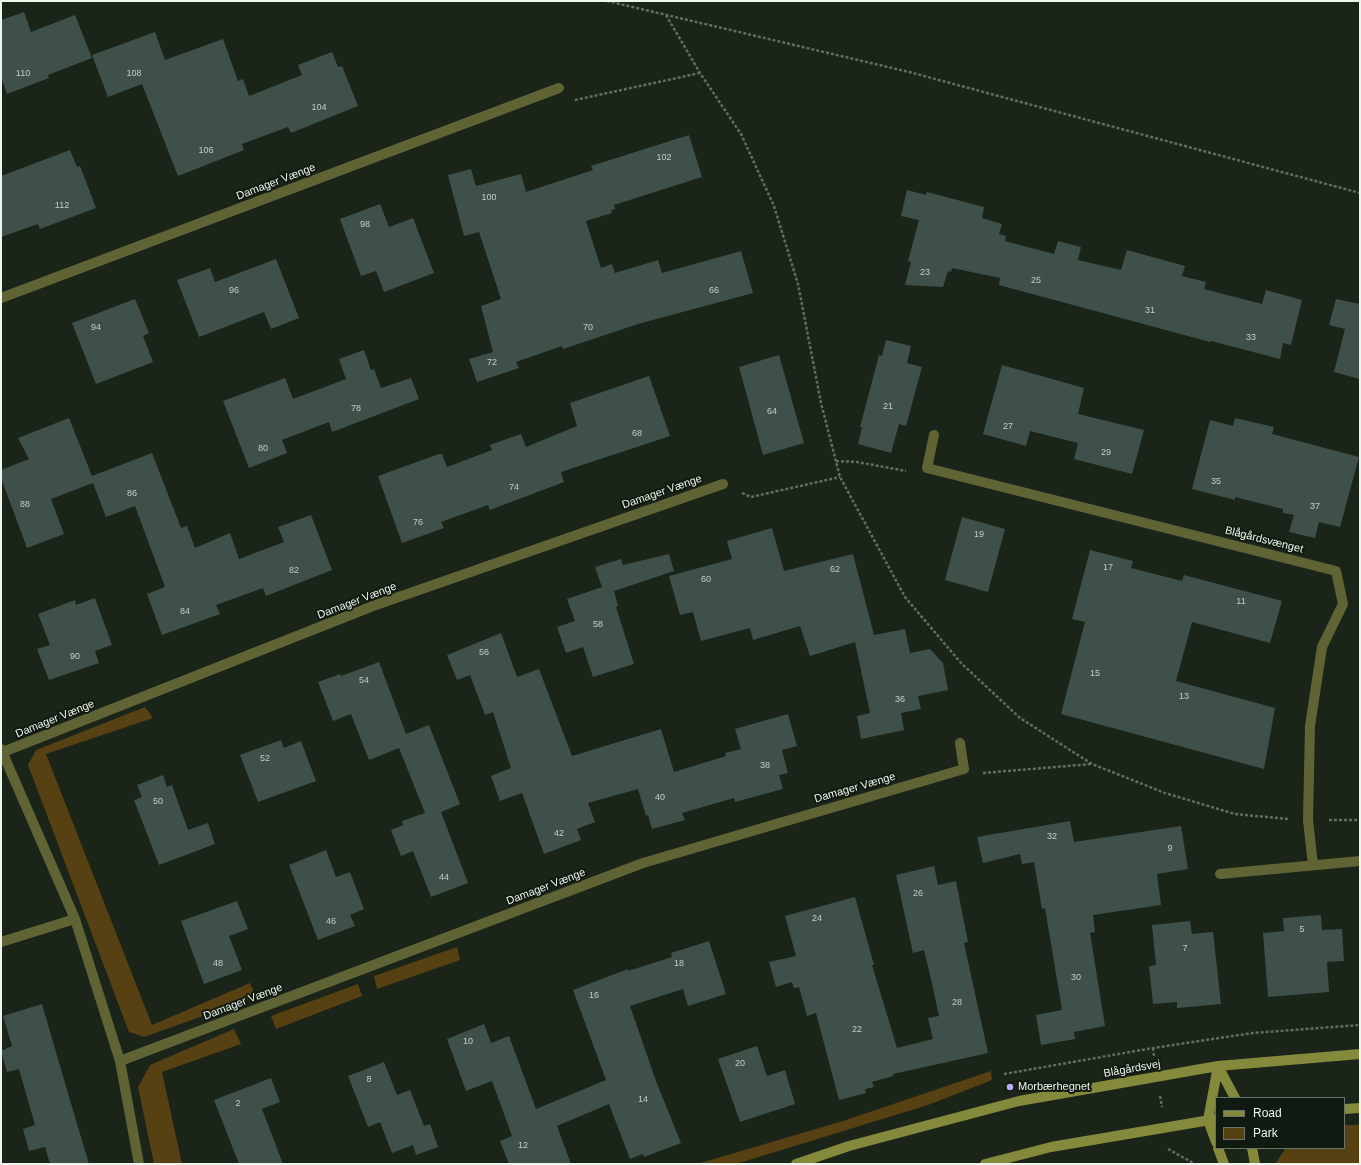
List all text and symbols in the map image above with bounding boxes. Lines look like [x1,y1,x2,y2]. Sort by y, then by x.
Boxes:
house number: 110 [16,69,30,79]
house number: 108 [126,69,142,79]
house number: 104 [311,103,327,113]
house number: 106 [198,146,214,156]
house number: 102 [656,153,672,163]
street label: Damager Vænge [235,161,317,203]
house number: 100 [481,193,497,203]
house number: 112 [55,201,69,211]
house number: 98 [360,220,370,230]
house number: 23 [920,268,930,278]
house number: 25 [1031,276,1041,286]
house number: 96 [229,286,239,296]
house number: 66 [709,286,719,296]
house number: 31 [1145,306,1155,316]
house number: 94 [91,323,101,333]
house number: 70 [583,323,593,333]
house number: 33 [1246,333,1256,343]
house number: 72 [487,358,497,368]
house number: 21 [883,402,893,412]
house number: 78 [351,404,361,414]
house number: 64 [767,407,777,417]
house number: 27 [1003,422,1013,432]
house number: 68 [632,429,642,439]
house number: 80 [258,444,268,454]
house number: 29 [1101,448,1111,458]
street label: Damager Vænge [620,472,704,512]
house number: 35 [1211,477,1221,487]
house number: 74 [509,483,519,493]
house number: 86 [127,489,137,499]
house number: 88 [20,500,30,510]
house number: 37 [1310,502,1320,512]
house number: 76 [413,518,423,528]
street label: Blågårdsvænget [1224,524,1304,556]
house number: 19 [974,530,984,540]
house number: 17 [1103,563,1113,573]
house number: 62 [830,565,840,575]
house number: 82 [289,566,299,576]
house number: 60 [701,575,711,585]
street label: Damager Vænge [316,580,398,622]
house number: 11 [1236,597,1246,607]
house number: 84 [180,607,190,617]
house number: 58 [593,620,603,630]
house number: 56 [479,648,489,658]
house number: 90 [70,652,80,662]
house number: 15 [1090,669,1100,679]
house number: 54 [359,676,369,686]
house number: 13 [1179,692,1189,702]
house number: 36 [895,695,905,705]
street label: Damager Vænge [14,697,96,741]
house number: 52 [260,754,270,764]
house number: 38 [760,761,770,771]
street label: Damager Vænge [813,770,897,806]
house number: 40 [655,793,665,803]
house number: 50 [153,797,163,807]
house number: 42 [554,829,564,839]
house number: 32 [1047,832,1057,842]
house number: 9 [1167,844,1173,854]
street label: Damager Vænge [505,866,587,908]
house number: 44 [439,873,449,883]
house number: 26 [913,889,923,899]
house number: 24 [812,914,822,924]
house number: 46 [326,917,336,927]
house number: 5 [1299,925,1305,935]
house number: 7 [1182,944,1188,954]
house number: 48 [213,959,223,969]
house number: 18 [674,959,684,969]
house number: 30 [1071,973,1081,983]
street label: Damager Vænge [202,981,284,1023]
house number: 16 [589,991,599,1001]
house number: 28 [952,998,962,1008]
house number: 22 [852,1025,862,1035]
house number: 10 [463,1037,473,1047]
street label: Blågårdsvej [1103,1058,1161,1080]
house number: 20 [735,1059,745,1069]
house number: 8 [366,1075,372,1085]
place label: Morbærhegnet [1018,1080,1090,1094]
marker: Morbærhegnet [1005,1082,1015,1092]
house number: 14 [638,1095,648,1105]
legend [1215,1097,1345,1149]
house number: 2 [235,1099,241,1109]
text: Road [1253,1106,1282,1120]
text: Park [1253,1126,1278,1140]
house number: 12 [518,1141,528,1151]

